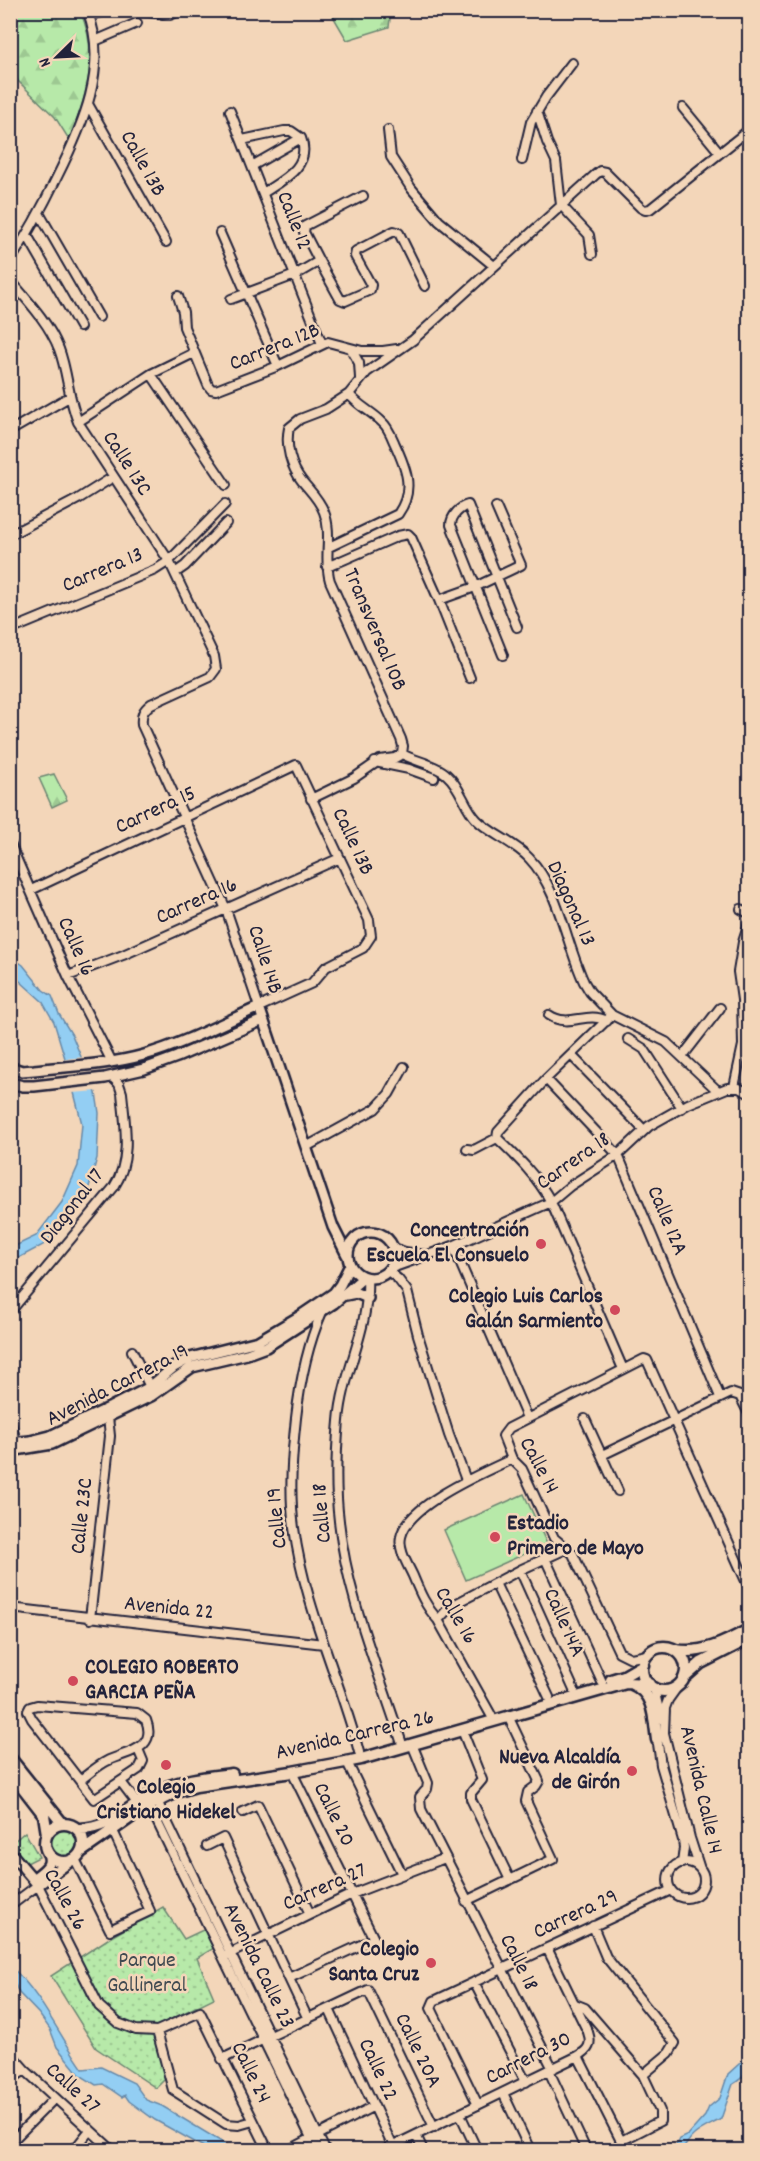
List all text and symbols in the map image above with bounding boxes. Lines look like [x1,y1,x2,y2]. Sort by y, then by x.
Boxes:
north arrow [27,27,87,87]
text: N [33,54,58,70]
street label: Calle 13B [111,125,173,203]
street label: Calle 12 [267,187,319,255]
street label: Carrera 12B [225,316,325,380]
street label: Calle 13C [93,425,159,503]
street label: Carrera 13 [58,540,148,602]
street label: Transversal 10B [334,564,414,696]
street label: Carrera 15 [111,779,201,843]
street label: Calle 13B [323,803,381,881]
street label: Diagonal 13 [537,856,603,952]
street label: Carrera 16 [151,870,243,934]
street label: Calle 16 [48,912,102,982]
street label: Calle 14B [238,922,290,998]
street label: Carrera 18 [531,1125,617,1199]
street label: Diagonal 17 [33,1162,113,1252]
street label: Calle 12A [638,1181,694,1261]
place label: Concentración Escuela El Consuelo [367,1216,529,1272]
marker: Concentración Escuela El Consuelo [534,1237,548,1251]
place label: Colegio Luis Carlos Galán Sarmiento [448,1282,603,1338]
marker: Colegio Luis Carlos Galán Sarmiento [608,1303,622,1317]
street label: Avenida Carrera 19 [41,1337,195,1435]
street label: Calle 14 [510,1432,566,1500]
street label: Calle 23C [64,1476,102,1556]
street label: Calle 18 [305,1482,341,1544]
street label: Calle 19 [259,1486,297,1550]
place label: Estadio Primero de Mayo [507,1509,644,1565]
marker: Estadio Primero de Mayo [488,1530,502,1544]
street label: Calle 16 [426,1581,484,1651]
street label: Calle 14A [534,1584,592,1662]
street label: Avenida 22 [123,1589,215,1629]
place label: COLEGIO ROBERTO GARCIA PEÑA [85,1653,239,1709]
marker: COLEGIO ROBERTO GARCIA PEÑA [66,1674,80,1688]
street label: Avenida Carrera 26 [273,1703,437,1769]
street label: Avenida Calle 14 [670,1723,730,1857]
place label: Nueva Alcaldía de Girón [499,1743,621,1799]
marker: Colegio Cristiano Hidekel [159,1758,173,1772]
marker: Nueva Alcaldía de Girón [625,1764,639,1778]
place label: Colegio Cristiano Hidekel [97,1773,236,1829]
street label: Calle 20 [304,1778,362,1852]
street label: Carrera 27 [278,1856,372,1920]
street label: Calle 26 [34,1863,94,1937]
street label: Carrera 29 [528,1882,624,1948]
street label: Avenida Calle 23 [214,1898,302,2034]
street label: Calle 18 [491,1929,545,1997]
place label: Colegio Santa Cruz [328,1935,420,1991]
park label: Parque Gallineral [107,1946,187,2002]
marker: Colegio Santa Cruz [424,1956,438,1970]
street label: Calle 20A [386,2008,448,2094]
street label: Carrera 30 [481,2024,577,2094]
street label: Calle 22 [349,2034,405,2106]
street label: Calle 24 [222,2037,278,2109]
street label: Calle 27 [38,2056,106,2122]

